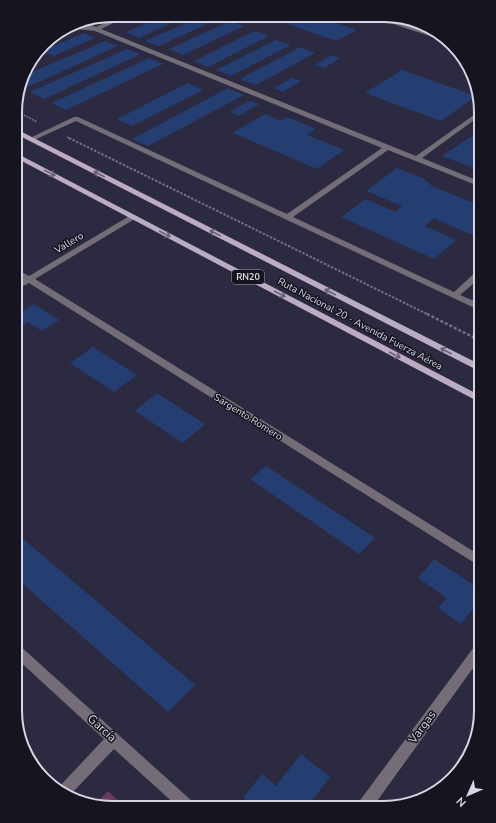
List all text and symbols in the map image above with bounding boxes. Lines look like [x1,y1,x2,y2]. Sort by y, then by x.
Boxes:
one-way arrow [93,169,105,177]
one-way arrow [44,170,56,177]
street label: Vallero [51,229,87,258]
one-way arrow [209,229,221,236]
one-way arrow [159,230,171,238]
road number: RN20 [232,270,264,284]
street label: Ruta Nacional 20 - Avenida Fuerza Aérea [275,274,445,374]
one-way arrow [325,288,337,295]
one-way arrow [274,291,286,298]
one-way arrow [440,347,452,354]
one-way arrow [389,352,401,359]
street label: Sargento Romero [211,390,285,444]
street label: Vargas [404,707,440,748]
street label: García [84,711,120,745]
north arrow [448,775,488,815]
text: N [453,794,469,810]

